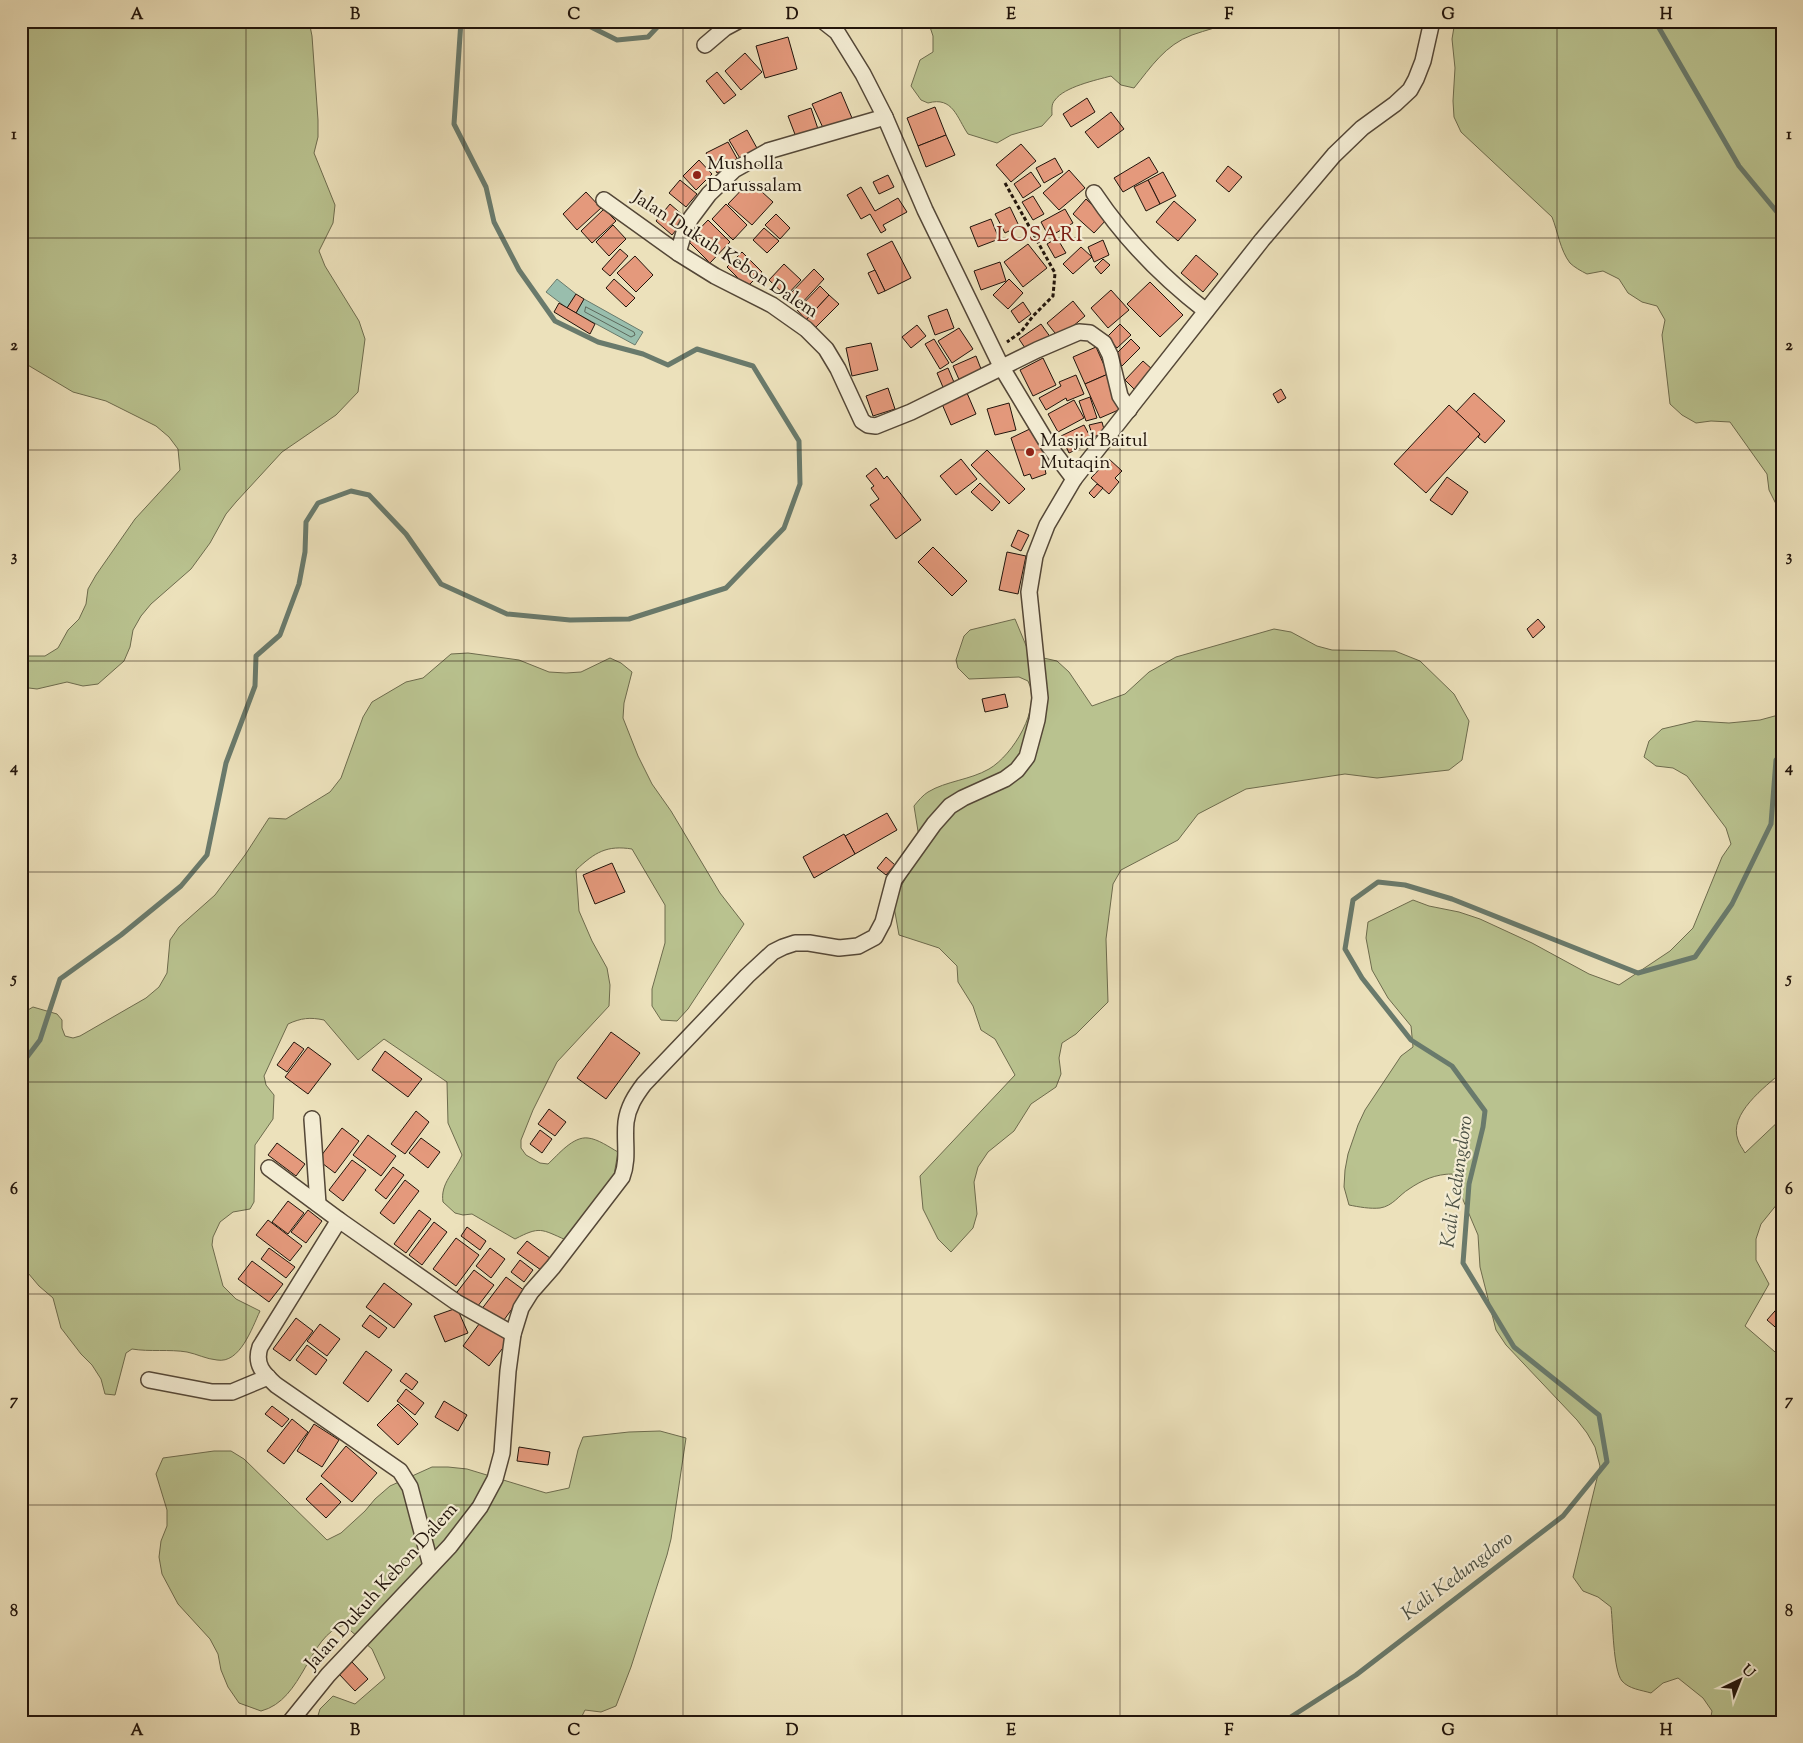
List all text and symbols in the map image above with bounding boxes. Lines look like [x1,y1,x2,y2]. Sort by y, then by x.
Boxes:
text: A [131,4,144,27]
text: B [350,4,360,27]
text: C [568,4,581,27]
text: D [786,4,799,27]
text: E [1006,4,1016,27]
text: F [1225,4,1234,27]
text: G [1441,4,1455,27]
text: H [1660,4,1673,27]
text: 1 [11,124,17,147]
text: 1 [1786,124,1792,147]
place label: Musholla Darussalam [707,151,802,200]
marker: Musholla Darussalam [691,169,703,181]
street label: Jalan Dukuh Kebon Dalem [626,184,824,326]
district label: LOSARI [996,221,1084,251]
text: 2 [10,335,18,358]
text: 2 [1785,335,1793,358]
place label: Masjid Baitul Mutaqin [1040,428,1148,477]
marker: Masjid Baitul Mutaqin [1024,446,1036,458]
text: 3 [11,546,18,569]
text: 3 [1786,546,1793,569]
text: 4 [9,757,18,780]
text: 4 [1784,757,1793,780]
text: 5 [9,968,17,991]
text: 5 [1784,968,1792,991]
water label: Kali Kedungdoro [1434,1114,1482,1250]
text: 6 [10,1179,18,1202]
text: 6 [1785,1179,1793,1202]
text: 7 [10,1390,19,1413]
text: 7 [1785,1390,1794,1413]
street label: Jalan Dukuh Kebon Dalem [299,1497,465,1677]
water label: Kali Kedungdoro [1396,1525,1520,1629]
text: 8 [10,1601,18,1624]
text: 8 [1785,1601,1793,1624]
north arrow [1716,1656,1766,1706]
text: U [1737,1661,1759,1684]
text: A [131,1720,144,1743]
text: B [350,1720,360,1743]
text: C [568,1720,581,1743]
text: D [786,1720,799,1743]
text: E [1006,1720,1016,1743]
text: F [1225,1720,1234,1743]
text: G [1441,1720,1455,1743]
text: H [1660,1720,1673,1743]

